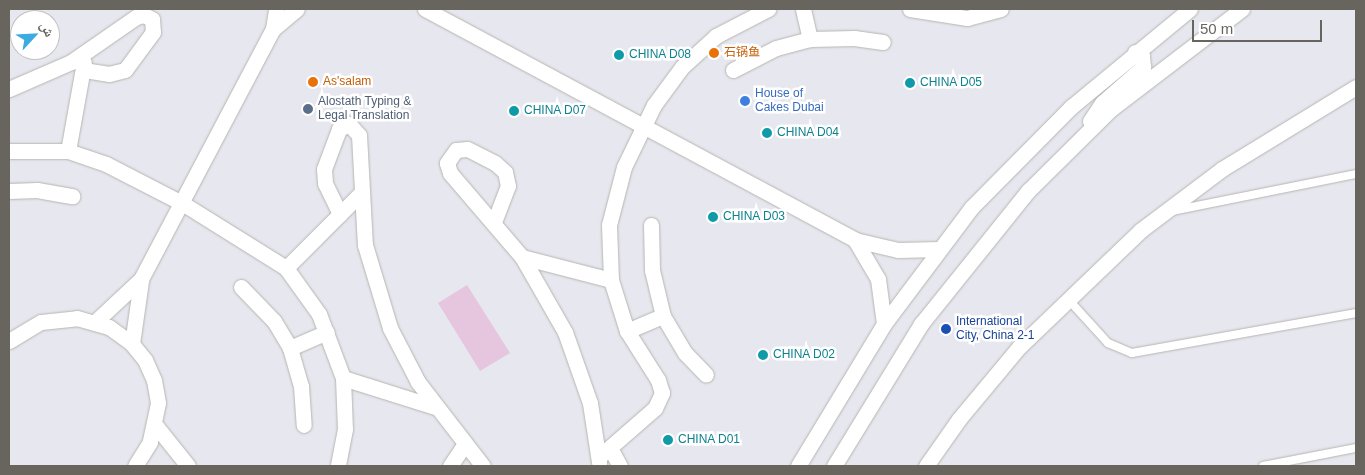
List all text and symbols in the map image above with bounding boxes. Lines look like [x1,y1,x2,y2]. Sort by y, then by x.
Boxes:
north arrow [10,10,60,60]
scale bar [1195,10,1325,42]
text: ش [37,19,58,39]
text: 50 m [1200,20,1233,37]
place label: 石锅鱼 [724,46,760,60]
marker: 石锅鱼 [708,47,720,59]
place label: CHINA D08 [629,48,692,62]
marker: CHINA D08 [613,49,625,61]
place label: As'salam [323,75,371,89]
marker: As'salam [307,76,319,88]
place label: CHINA D05 [920,76,983,90]
marker: CHINA D05 [904,77,916,89]
place label: House of Cakes Dubai [755,87,824,115]
place label: Alostath Typing & Legal Translation [318,95,411,123]
marker: House of Cakes Dubai [739,95,751,107]
marker: Alostath Typing & Legal Translation [302,103,314,115]
place label: CHINA D07 [524,104,587,118]
marker: CHINA D07 [508,105,520,117]
place label: CHINA D04 [777,126,840,140]
marker: CHINA D04 [761,127,773,139]
place label: CHINA D03 [723,210,786,224]
marker: CHINA D03 [707,211,719,223]
place label: International City, China 2-1 [956,315,1034,343]
marker: International City, China 2-1 [940,323,952,335]
place label: CHINA D02 [773,348,836,362]
marker: CHINA D02 [757,349,769,361]
place label: CHINA D01 [678,433,741,447]
marker: CHINA D01 [662,434,674,446]

